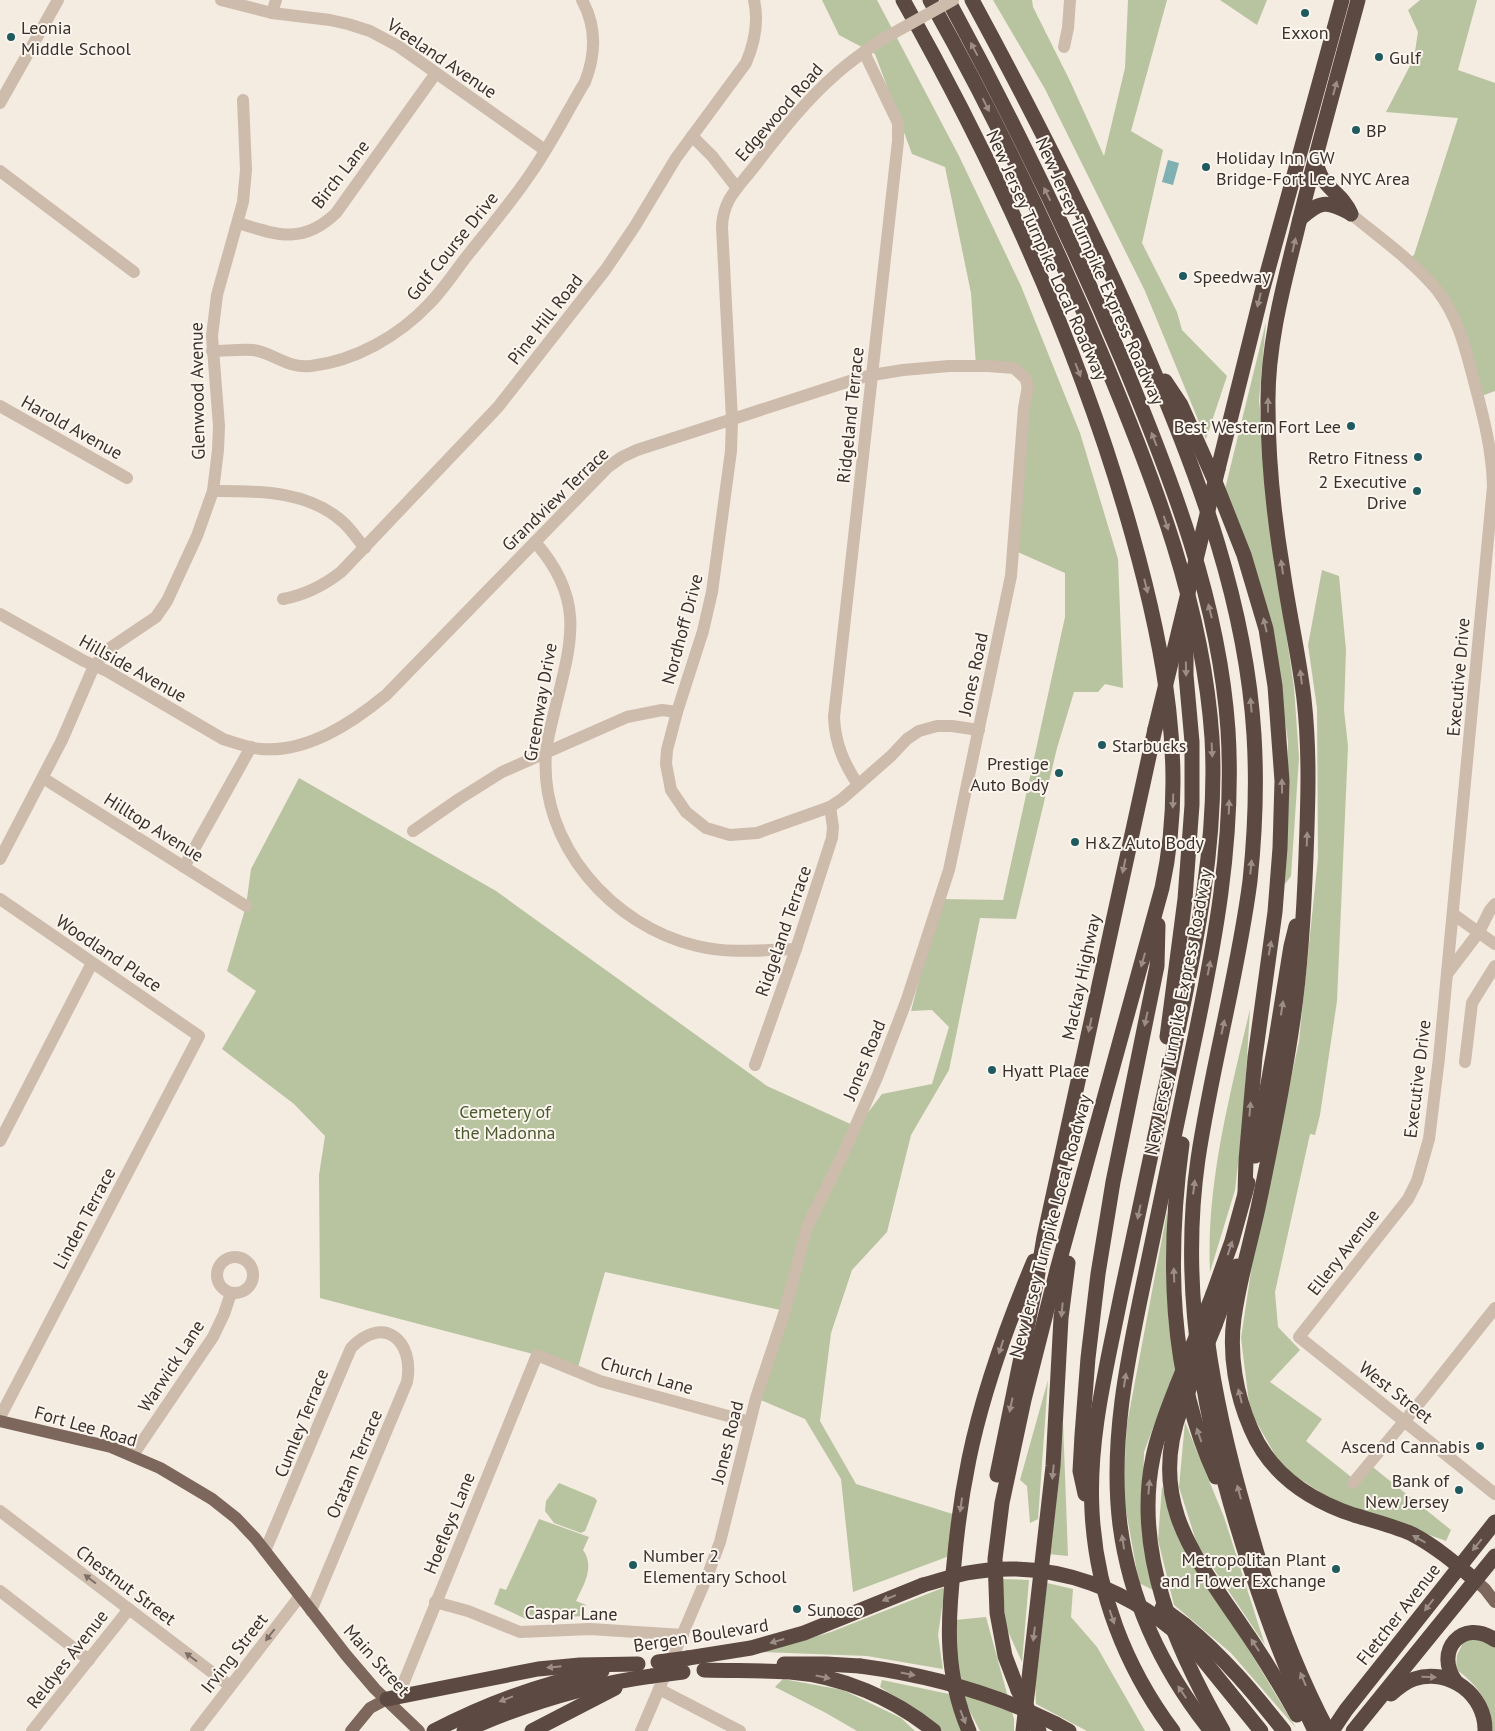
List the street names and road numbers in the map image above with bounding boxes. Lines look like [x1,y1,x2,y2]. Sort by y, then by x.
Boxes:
street label: Vreeland Avenue [382,12,501,103]
street label: Edgewood Road [730,58,828,166]
street label: New Jersey Turnpike Local Roadway [981,126,1113,384]
street label: New Jersey Turnpike Express Roadway [1030,134,1170,409]
street label: Birch Lane [306,135,374,213]
street label: Golf Course Drive [401,187,503,305]
street label: Pine Hill Road [502,269,588,369]
street label: Glenwood Avenue [184,322,210,460]
street label: Ridgeland Terrace [831,346,869,484]
street label: Harold Avenue [17,390,127,464]
street label: Grandview Terrace [497,442,613,556]
street label: Nordhoff Drive [656,571,708,687]
street label: Executive Drive [1441,617,1475,737]
street label: Hillside Avenue [75,629,191,707]
street label: Jones Road [953,630,993,719]
street label: Greenway Drive [518,641,562,763]
street label: Hilltop Avenue [100,787,208,867]
street label: Ridgeland Terrace [750,863,816,999]
street label: New Jersey Turnpike Express Roadway [1139,867,1217,1157]
street label: Woodland Place [52,909,166,997]
street label: Mackay Highway [1056,911,1106,1042]
street label: Jones Road [837,1017,890,1104]
street label: Executive Drive [1398,1019,1436,1139]
street label: New Jersey Turnpike Local Roadway [1004,1091,1096,1360]
street label: Linden Terrace [48,1163,120,1273]
street label: Ellery Avenue [1302,1204,1384,1300]
street label: Warwick Lane [133,1316,209,1416]
street label: Church Lane [598,1351,696,1399]
street label: West Street [1354,1356,1438,1428]
street label: Cumley Terrace [269,1365,333,1481]
street label: Jones Road [705,1398,748,1487]
street label: Fort Lee Road [32,1400,140,1452]
street label: Oratam Terrace [321,1406,387,1522]
street label: Hoefleys Lane [418,1469,480,1577]
street label: Chestnut Street [71,1540,181,1630]
street label: Fletcher Avenue [1351,1558,1445,1670]
street label: Caspar Lane [524,1601,618,1625]
street label: Reldyes Avenue [21,1605,113,1713]
street label: Irving Street [196,1608,272,1698]
street label: Bergen Boulevard [632,1613,770,1657]
street label: Main Street [339,1619,415,1701]

